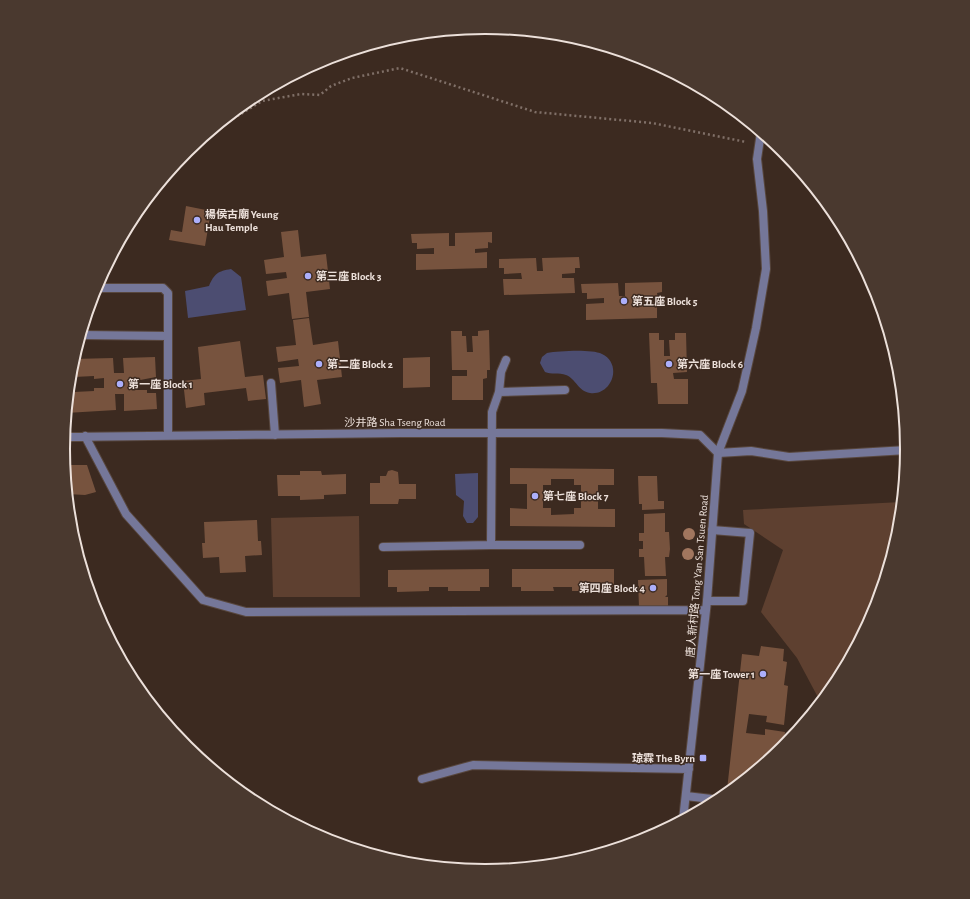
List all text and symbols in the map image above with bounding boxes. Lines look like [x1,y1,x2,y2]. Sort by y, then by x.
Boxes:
place label: 楊侯古廟 Yeung Hau Temple [205,208,279,233]
marker: 楊侯古廟 Yeung Hau Temple [192,215,202,225]
place label: 第三座 Block 3 [316,270,382,282]
marker: 第三座 Block 3 [303,271,313,281]
place label: 第五座 Block 5 [632,295,698,307]
marker: 第五座 Block 5 [619,296,629,306]
place label: 第二座 Block 2 [327,358,393,370]
place label: 第六座 Block 6 [677,358,743,370]
marker: 第二座 Block 2 [314,359,324,369]
marker: 第六座 Block 6 [664,359,674,369]
place label: 第一座 Block 1 [128,378,193,390]
marker: 第一座 Block 1 [115,379,125,389]
street label: 沙井路 Sha Tseng Road [344,416,446,428]
place label: 第七座 Block 7 [543,490,609,502]
marker: 第七座 Block 7 [530,491,540,501]
street label: 唐人新村路 Tong Yan San Tsuen Road [684,494,710,658]
place label: 第四座 Block 4 [579,582,645,594]
marker: 第四座 Block 4 [648,583,658,593]
place label: 第一座 Tower 1 [688,668,755,680]
marker: 第一座 Tower 1 [758,669,768,679]
place label: 琼霖 The Byrn [632,752,695,764]
marker: 琼霖 The Byrn [698,753,708,763]

